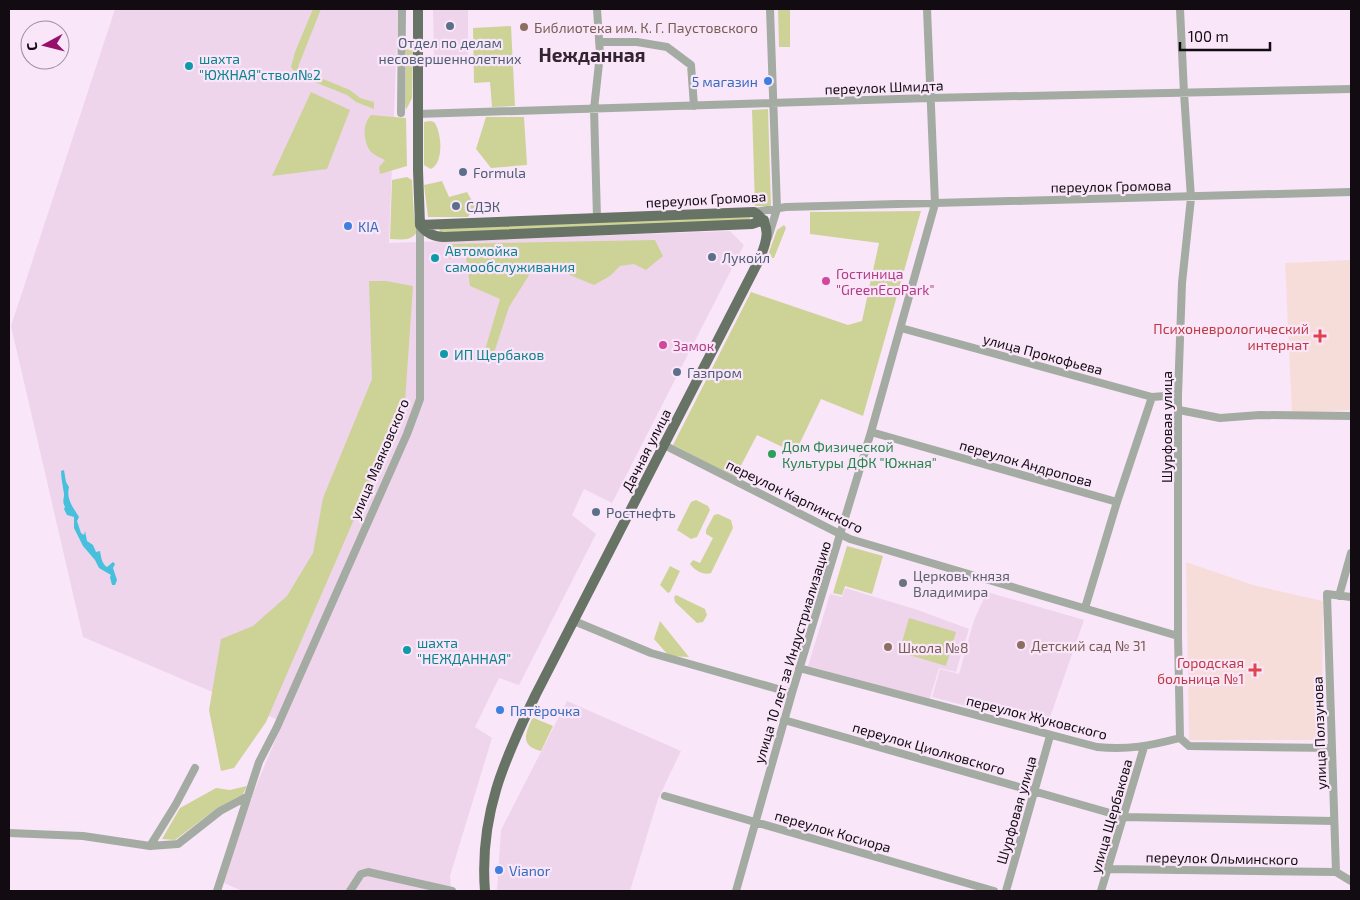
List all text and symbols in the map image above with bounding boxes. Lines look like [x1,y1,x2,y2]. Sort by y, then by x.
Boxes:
place label: Библиотека им. К. Г. Паустовского [534,19,758,36]
north arrow [20,20,70,70]
marker: Отдел по делам несовершеннолетних [444,20,456,32]
scale bar [1180,20,1270,52]
marker: Библиотека им. К. Г. Паустовского [518,21,530,33]
text: 100 m [1188,27,1229,45]
place label: Отдел по делам несовершеннолетних [379,34,522,67]
text: С [23,42,41,52]
district label: Нежданная [539,43,645,66]
place label: шахта "ЮЖНАЯ"ствол№2 [199,50,321,83]
marker: шахта "ЮЖНАЯ"ствол№2 [183,60,195,72]
place label: 5 магазин [692,73,758,90]
marker: 5 магазин [762,75,774,87]
street label: переулок Шмидта [824,76,944,98]
place label: Formula [473,164,526,181]
marker: Formula [457,166,469,178]
street label: переулок Громова [1051,176,1171,196]
street label: переулок Громова [645,187,767,211]
place label: СДЭК [466,198,500,215]
marker: СДЭК [450,200,462,212]
place label: KIA [358,218,379,235]
marker: KIA [342,220,354,232]
place label: Автомойка самообслуживания [445,242,575,275]
place label: Лукойл [722,249,770,266]
marker: Лукойл [706,251,718,263]
marker: Автомойка самообслуживания [429,252,441,264]
place label: Гостиница "GreenEcoPark" [836,265,934,298]
marker: Гостиница "GreenEcoPark" [820,275,832,287]
place label: Психоневрологический интернат [1153,320,1309,353]
marker: Психоневрологический интернат [1313,329,1327,343]
street label: улица Прокофьева [981,330,1105,378]
place label: Замок [673,337,715,354]
marker: Замок [657,339,669,351]
place label: ИП Щербаков [454,346,544,363]
marker: ИП Щербаков [438,348,450,360]
place label: Газпром [687,364,742,381]
marker: Газпром [671,366,683,378]
street label: Шурфовая улица [1158,371,1175,483]
street label: улица Маяковского [346,396,412,522]
street label: Дачная улица [618,406,674,494]
street label: переулок Андропова [958,436,1094,490]
place label: Дом Физической Культуры ДФК "Южная" [782,438,937,471]
marker: Дом Физической Культуры ДФК "Южная" [766,448,778,460]
street label: переулок Карпинского [724,455,866,537]
place label: Ростнефть [606,504,676,521]
marker: Ростнефть [590,506,602,518]
street label: улица 10 лет за Индустриализацию [750,539,834,765]
place label: Церковь князя Владимира [913,567,1010,600]
marker: Церковь князя Владимира [897,577,909,589]
place label: шахта "НЕЖДАННАЯ" [417,634,511,667]
place label: Детский сад № 31 [1031,637,1146,654]
place label: Школа №8 [898,639,969,656]
marker: Детский сад № 31 [1015,639,1027,651]
marker: Школа №8 [882,641,894,653]
marker: шахта "НЕЖДАННАЯ" [401,644,413,656]
place label: Городская больница №1 [1157,654,1244,687]
marker: Городская больница №1 [1248,663,1262,677]
street label: улица Ползунова [1309,676,1329,790]
street label: переулок Жуковского [965,691,1109,743]
place label: Пятёрочка [510,702,580,719]
marker: Пятёрочка [494,704,506,716]
street label: переулок Циолковского [851,718,1007,778]
street label: Шурфовая улица [992,754,1040,866]
street label: улица Щербакова [1087,757,1135,875]
street label: переулок Косиора [773,806,893,856]
street label: переулок Ольминского [1146,848,1298,868]
place label: Vianor [509,862,551,879]
marker: Vianor [493,864,505,876]

